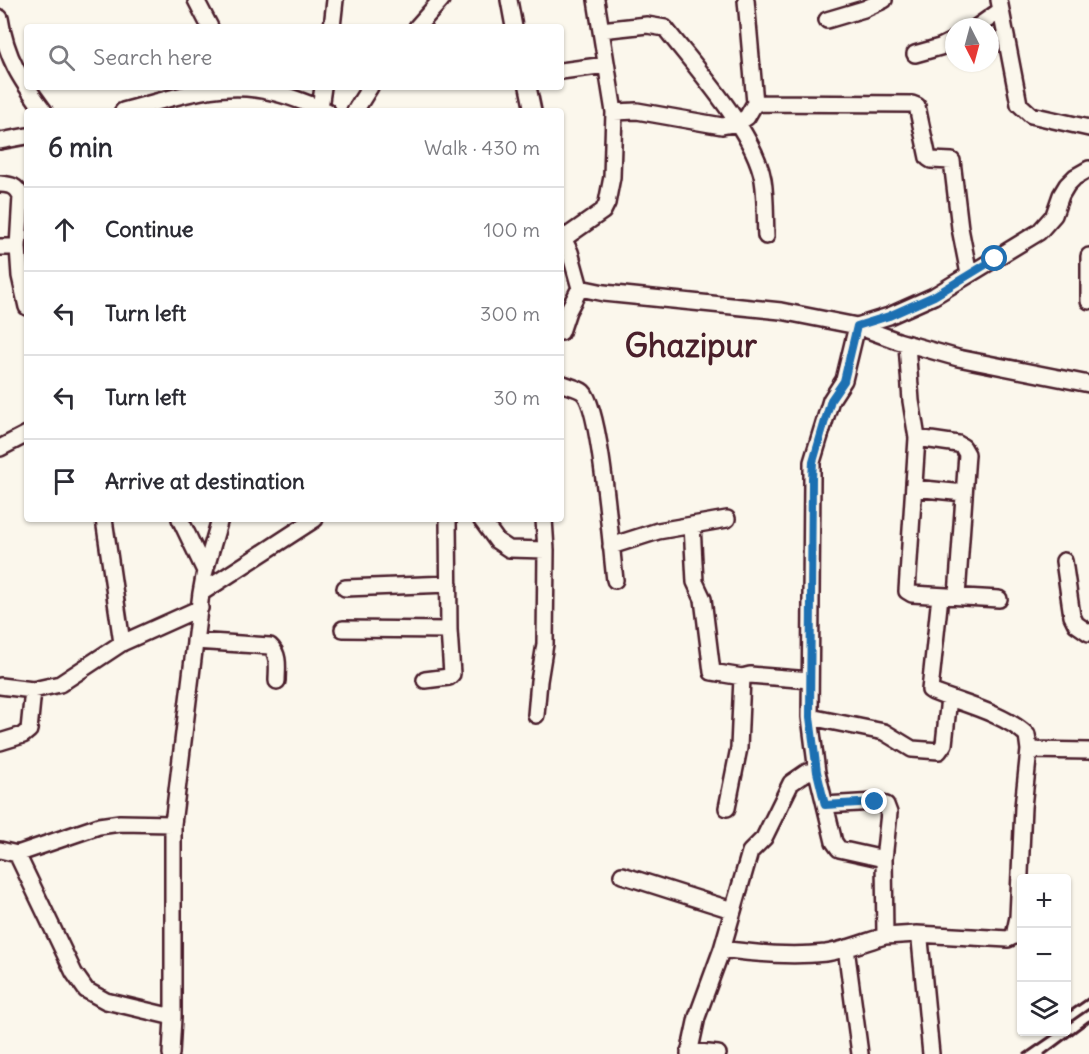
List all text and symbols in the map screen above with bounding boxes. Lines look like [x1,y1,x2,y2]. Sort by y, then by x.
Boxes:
north arrow [945,18,999,72]
search box [24,24,564,90]
icon: search [45,41,78,74]
text: Search here [93,43,212,71]
text: 6 min [48,131,113,164]
text: Walk · 430 m [424,135,540,160]
icon: ahead [48,213,81,246]
text: Continue [105,215,194,243]
text: 100 m [483,217,540,242]
route start [981,245,1007,271]
icon: left [48,297,81,330]
text: Turn left [105,299,186,327]
text: 300 m [480,301,540,326]
district label: Ghazipur [625,325,758,366]
icon: left [48,381,81,414]
text: Turn left [105,383,186,411]
text: 30 m [493,385,540,410]
icon: arrive [48,465,81,498]
text: Arrive at destination [105,467,305,495]
route end [861,788,887,814]
map controls [1017,874,1071,1036]
button: + [1017,874,1071,928]
button: − [1017,928,1071,982]
button: layers [1017,982,1071,1036]

